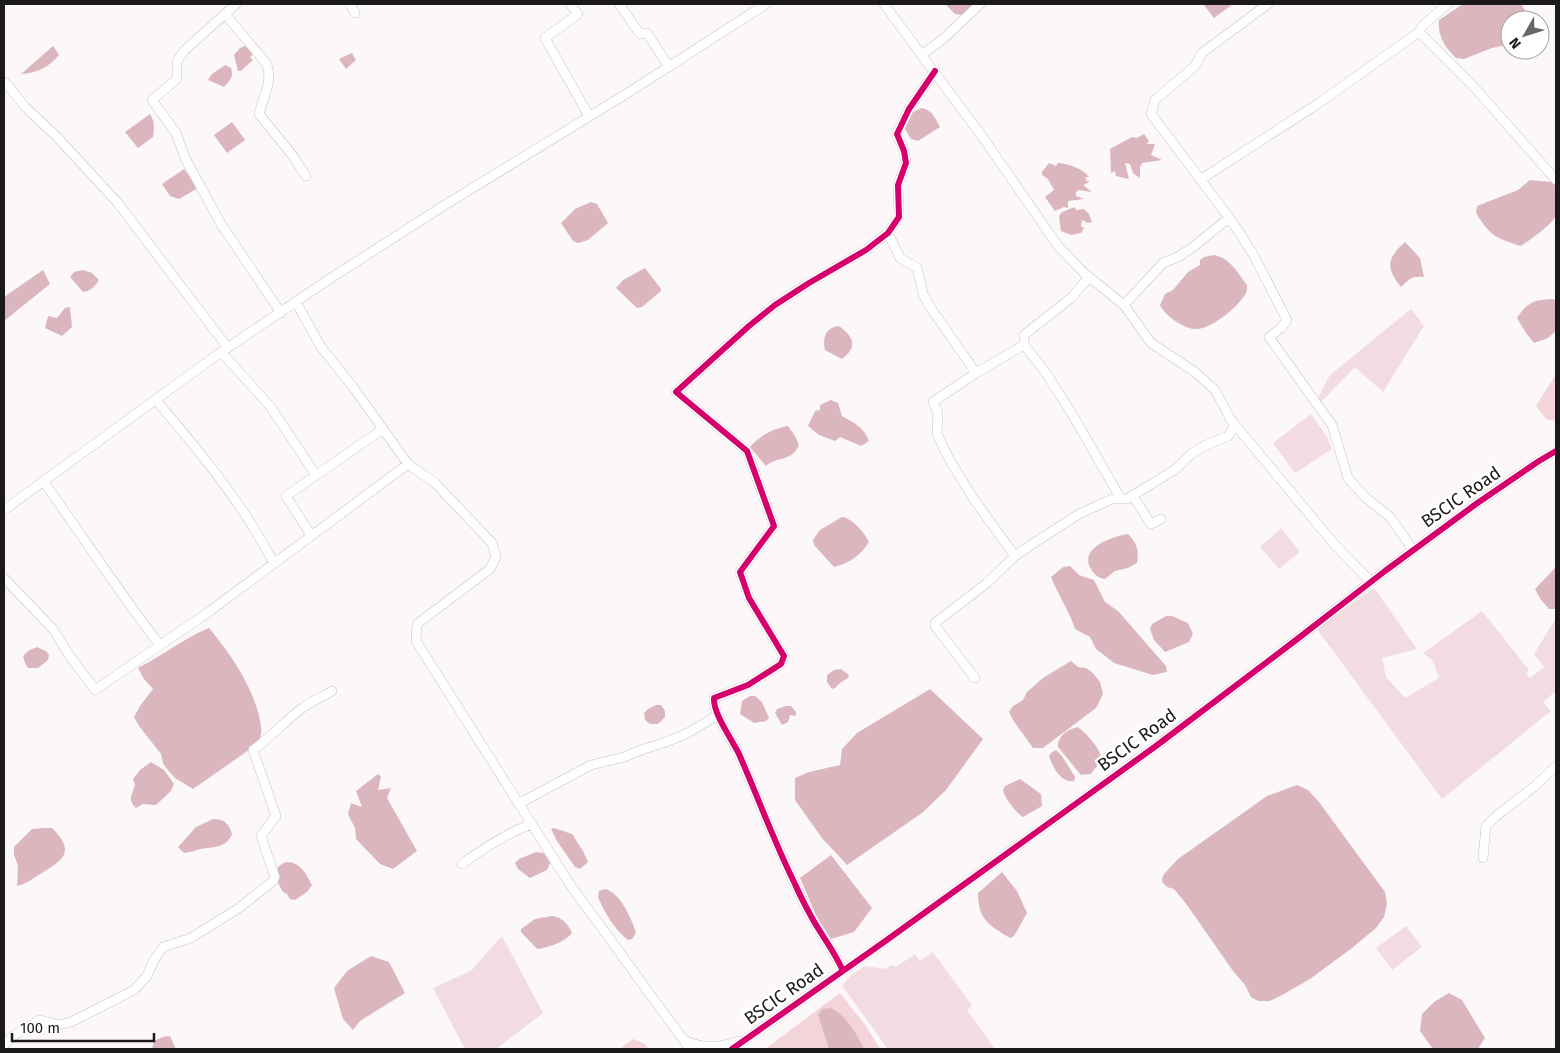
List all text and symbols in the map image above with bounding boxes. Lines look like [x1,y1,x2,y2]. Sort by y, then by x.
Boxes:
north arrow [1500,10,1550,60]
text: N [1506,34,1525,52]
street label: BSCIC Road [1417,462,1505,532]
street label: BSCIC Road [1093,704,1181,776]
street label: BSCIC Road [740,959,828,1029]
scale bar [12,1010,155,1042]
text: 100 m [20,1019,60,1037]

